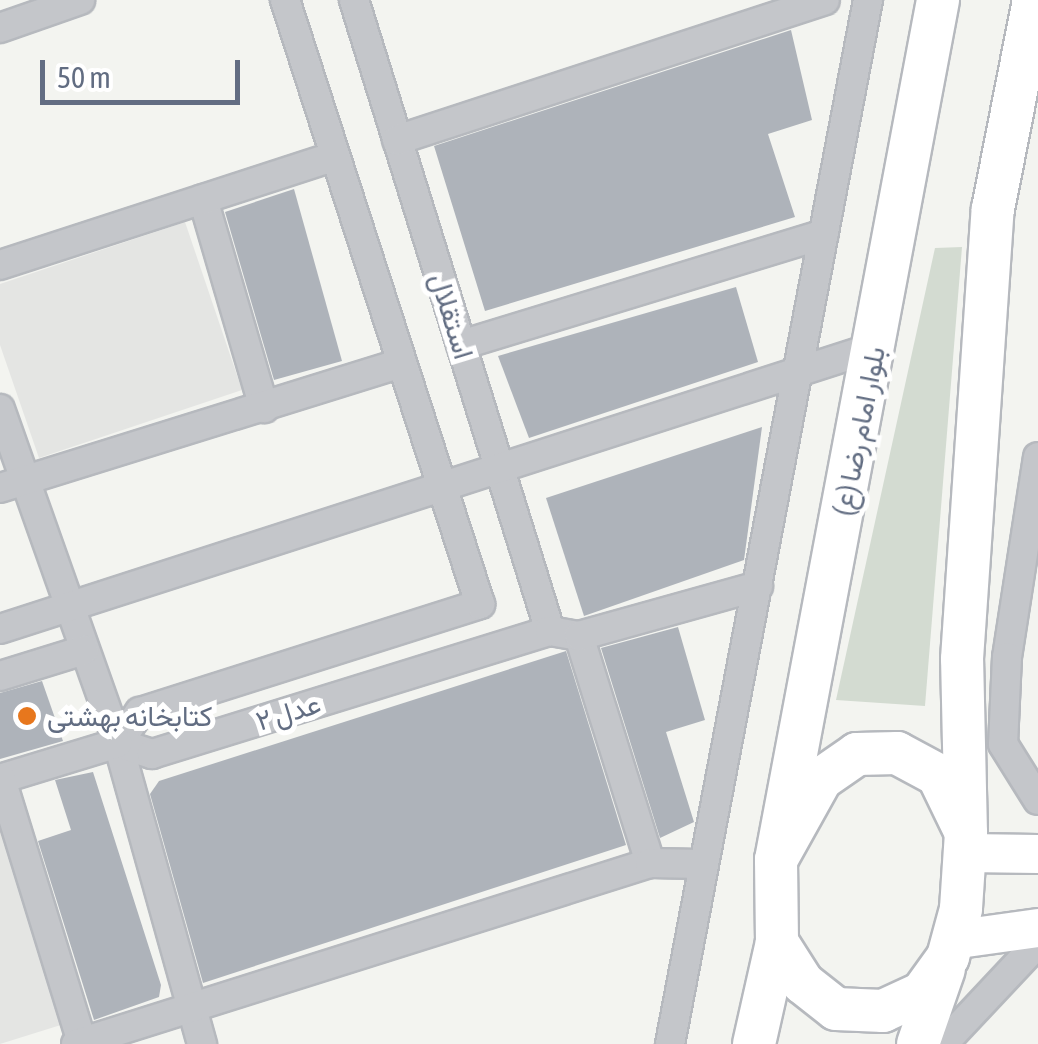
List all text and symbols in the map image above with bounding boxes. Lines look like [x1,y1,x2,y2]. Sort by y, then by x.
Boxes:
scale bar [45,40,245,102]
text: 50 m [57,60,111,94]
street label: استقلال [423,269,481,363]
street label: بلوار امام رضا (ع) [826,344,892,518]
street label: عدل ۲ [252,686,324,738]
place label: کتابخانه بهشتی [47,699,213,733]
marker: کتابخانه بهشتی [16,705,38,727]

